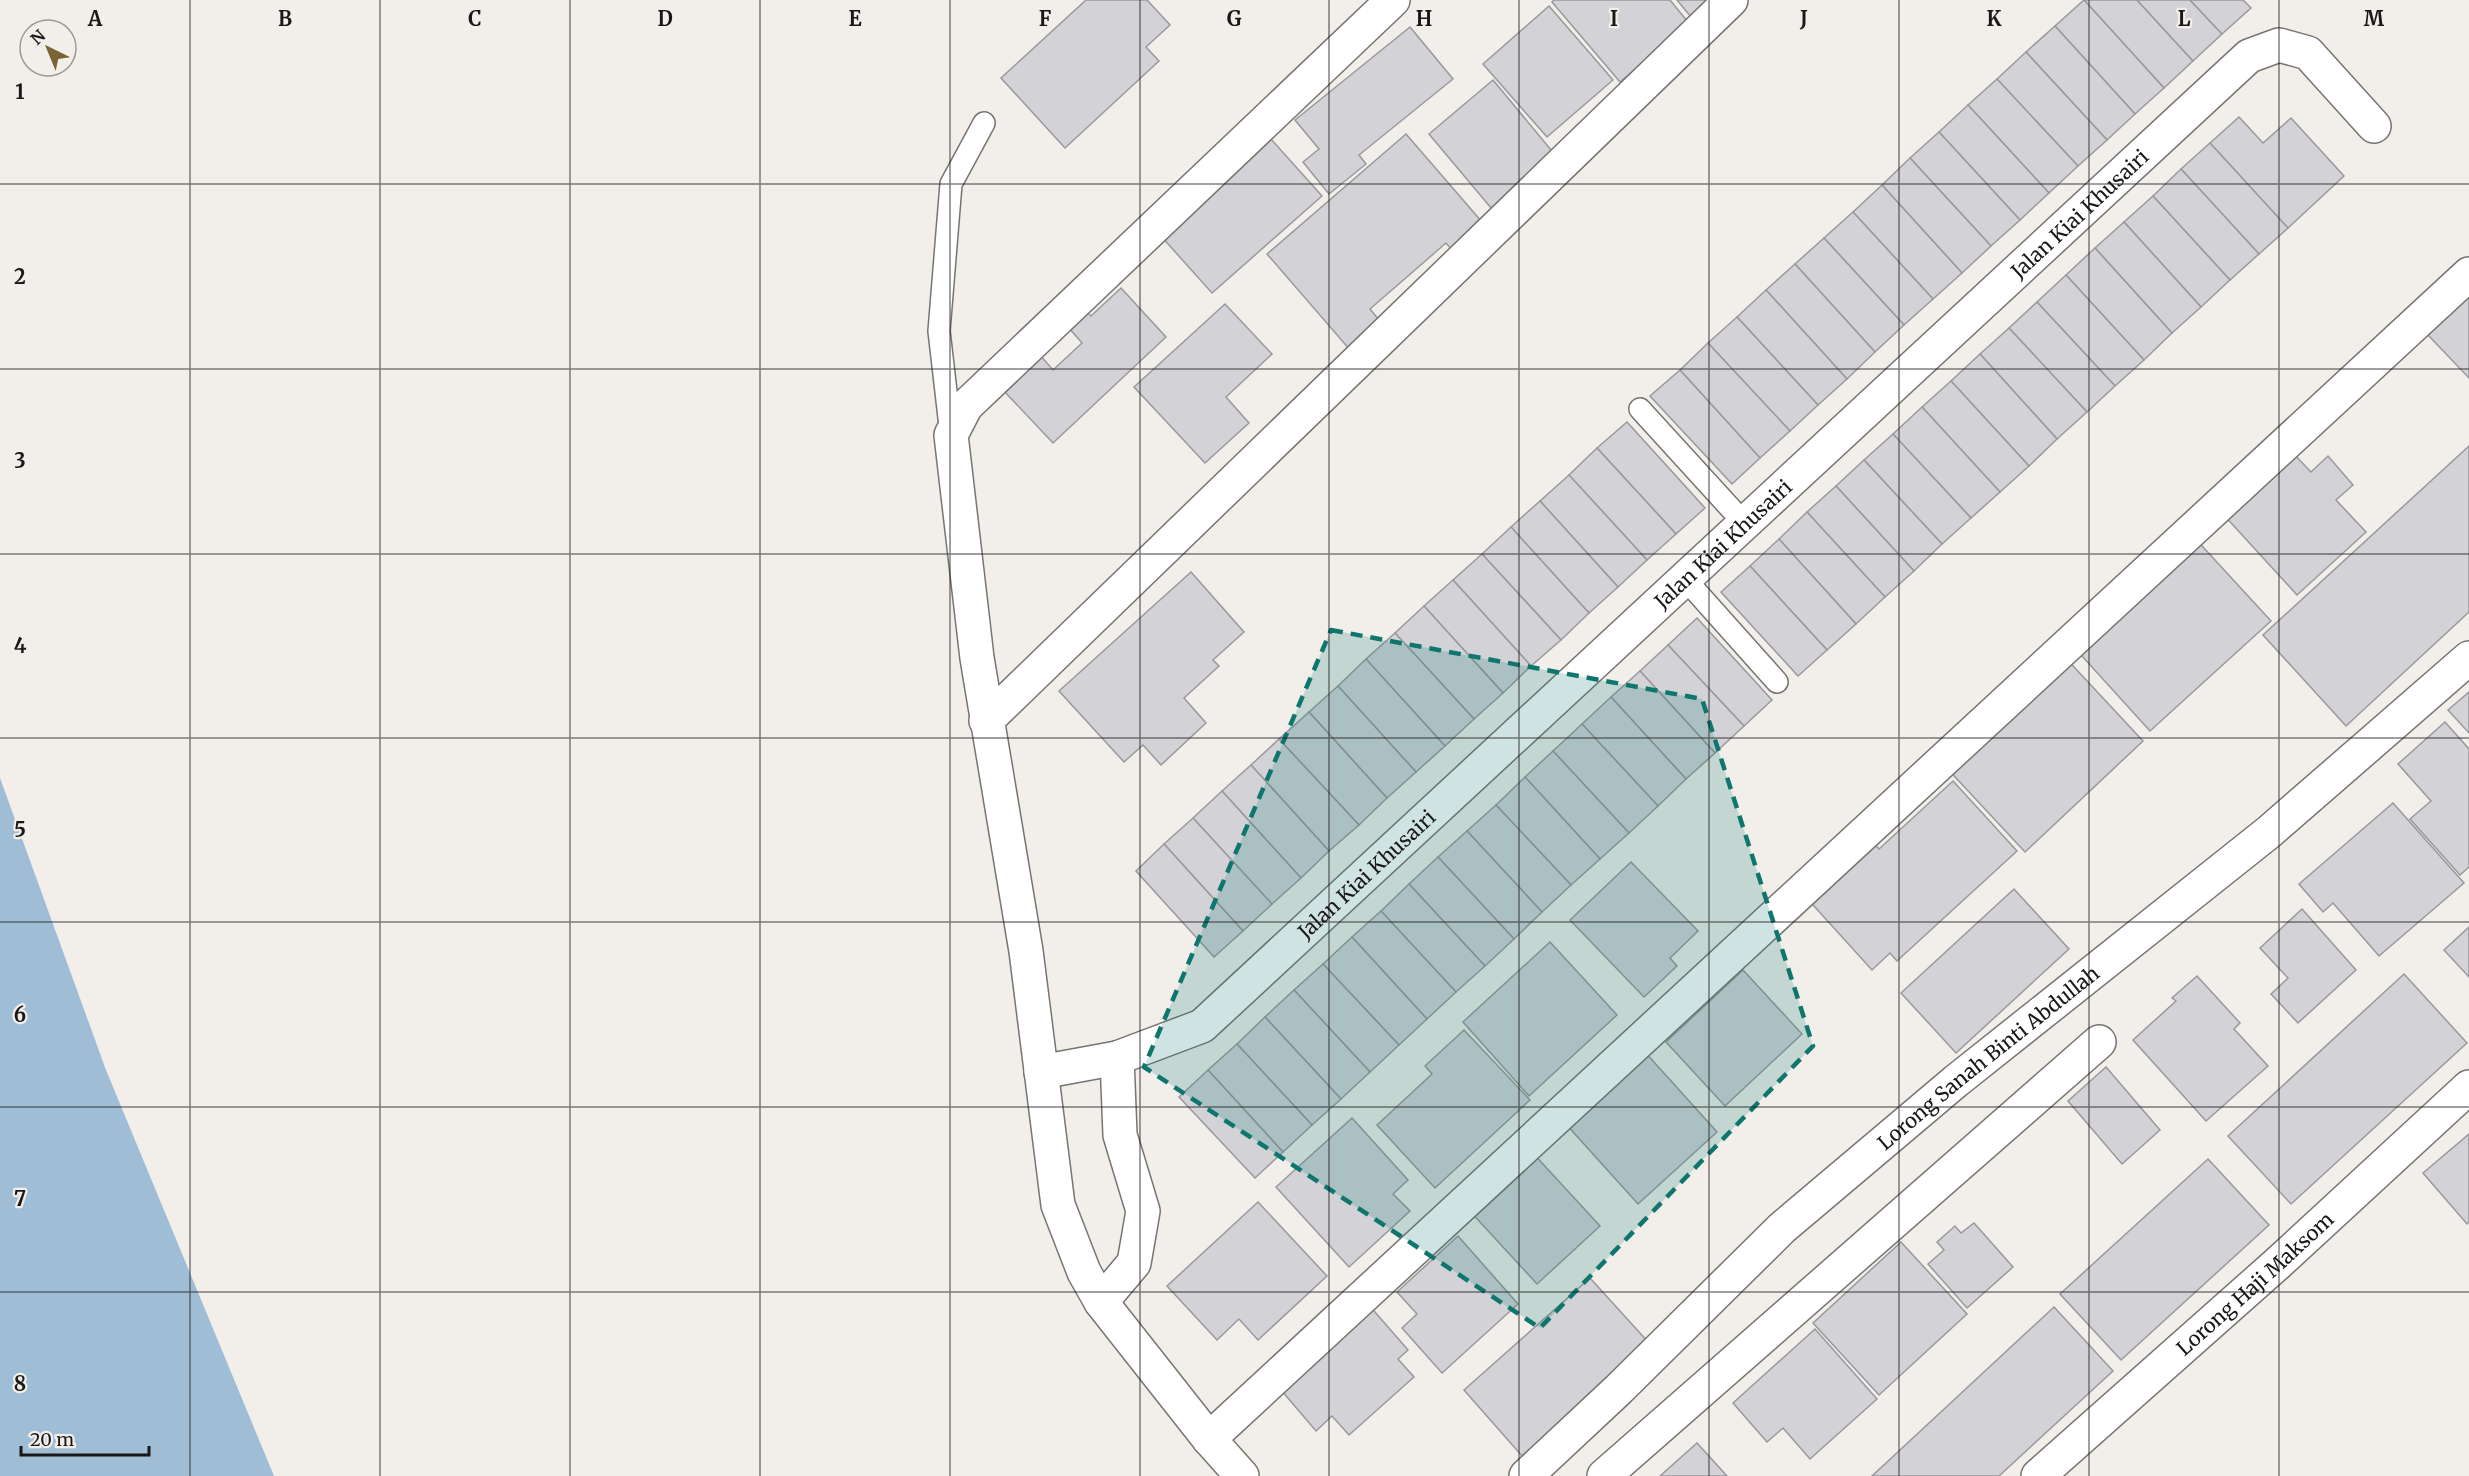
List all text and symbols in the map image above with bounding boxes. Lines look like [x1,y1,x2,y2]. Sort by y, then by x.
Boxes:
text: A [87,6,103,31]
text: B [278,6,292,31]
text: C [468,6,482,31]
text: D [657,6,673,31]
text: E [848,6,862,31]
text: F [1039,6,1052,31]
text: G [1227,6,1242,31]
text: H [1416,6,1432,31]
text: I [1610,6,1618,31]
text: J [1799,6,1808,31]
text: K [1987,6,2002,31]
text: L [2178,6,2191,31]
text: M [2364,6,2385,31]
north arrow [18,18,78,78]
text: N [26,25,49,49]
text: 1 [15,79,25,104]
street label: Jalan Kiai Khusairi [2005,143,2153,284]
text: 2 [14,264,26,289]
text: 3 [14,448,26,473]
street label: Jalan Kiai Khusairi [1648,474,1797,614]
text: 4 [14,633,27,658]
street label: Jalan Kiai Khusairi [1292,804,1440,944]
text: 5 [14,817,26,842]
street label: Lorong Sanah Binti Abdullah [1872,960,2104,1155]
text: 6 [14,1002,26,1027]
text: 7 [14,1186,26,1211]
street label: Lorong Haji Maksom [2171,1206,2338,1360]
text: 8 [14,1371,26,1396]
scale bar [21,1419,148,1457]
text: 20 m [30,1428,74,1451]

